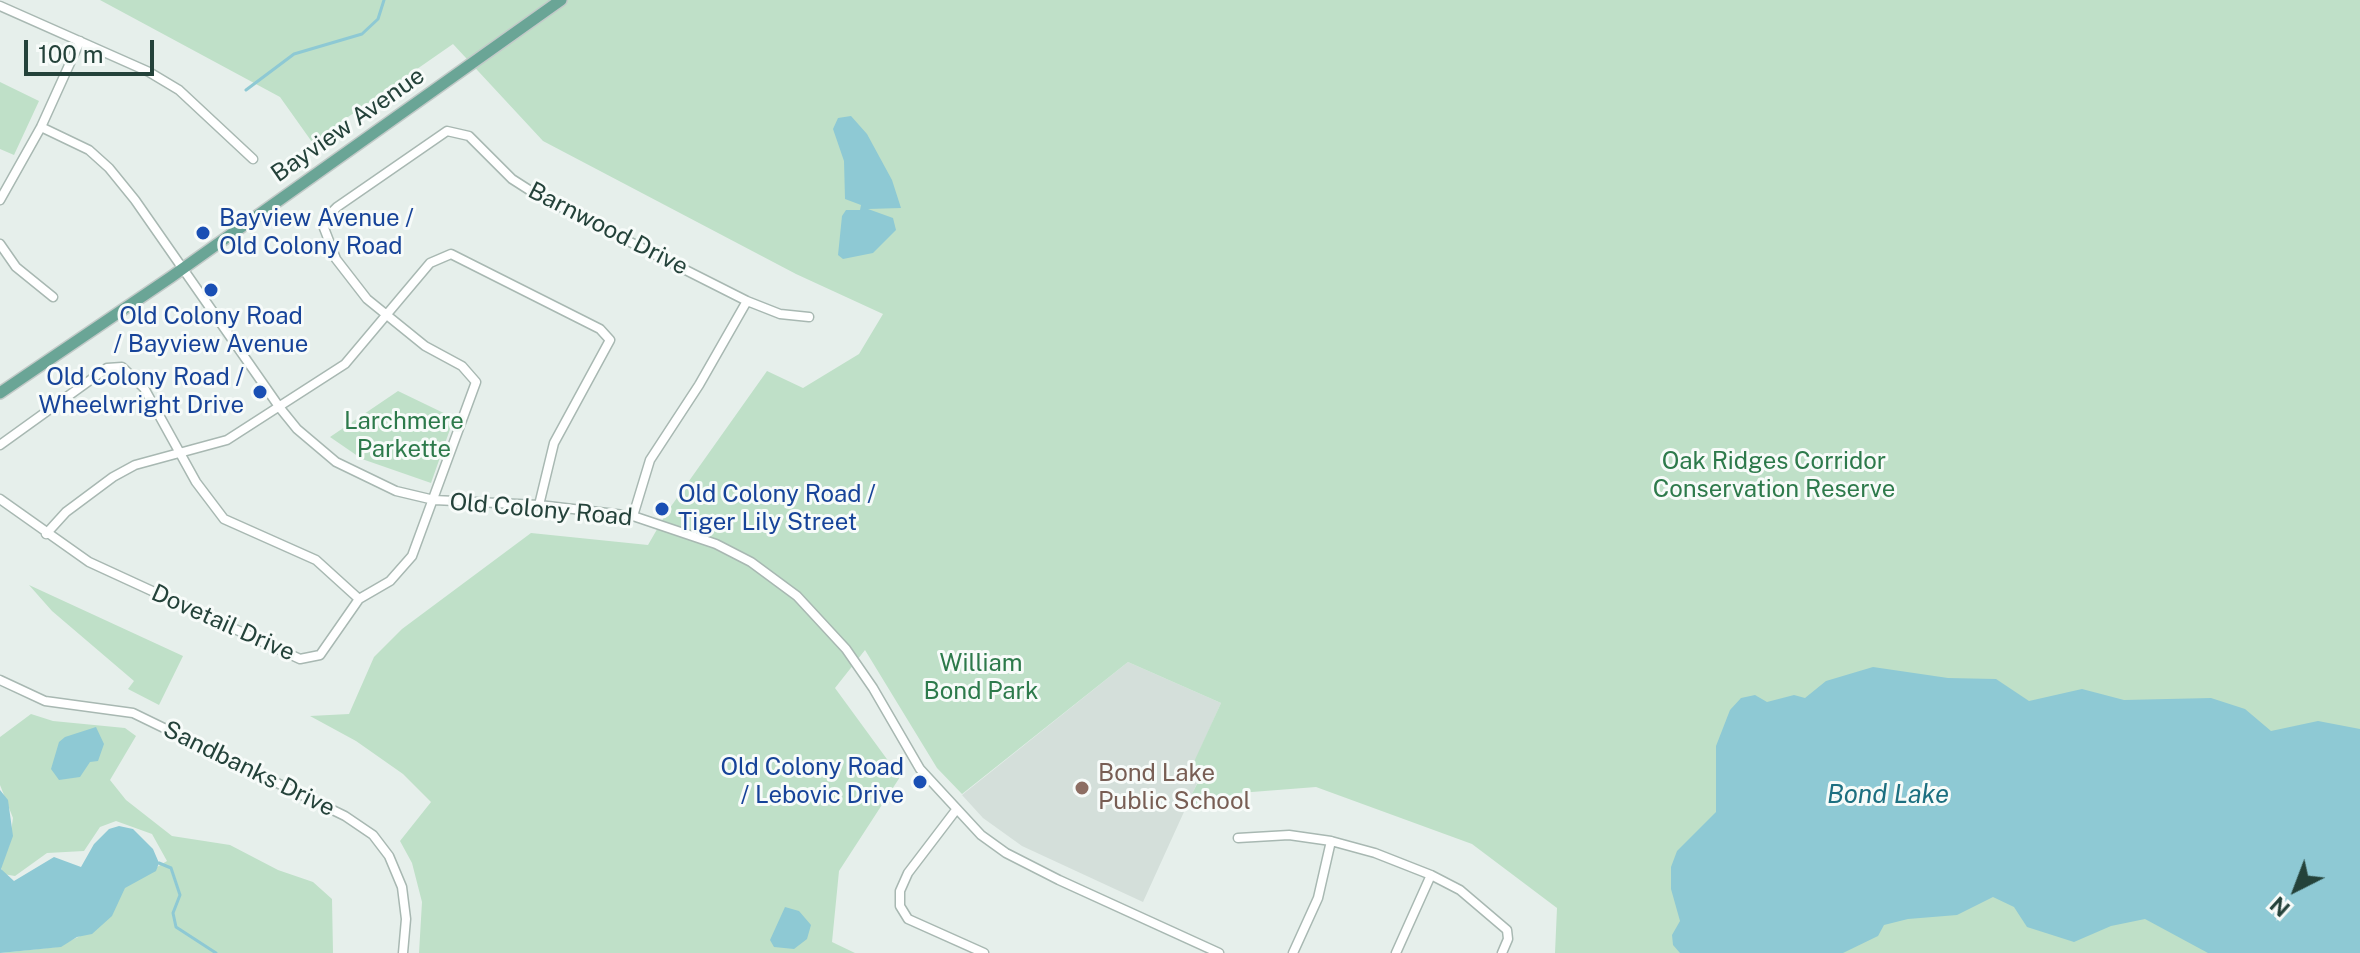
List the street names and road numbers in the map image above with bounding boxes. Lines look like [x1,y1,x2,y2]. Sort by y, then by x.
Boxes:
street label: Bayview Avenue [266,61,430,189]
street label: Barnwood Drive [523,176,693,282]
street label: Old Colony Road [448,488,634,532]
street label: Dovetail Drive [147,579,299,667]
street label: Sandbanks Drive [158,715,340,823]

